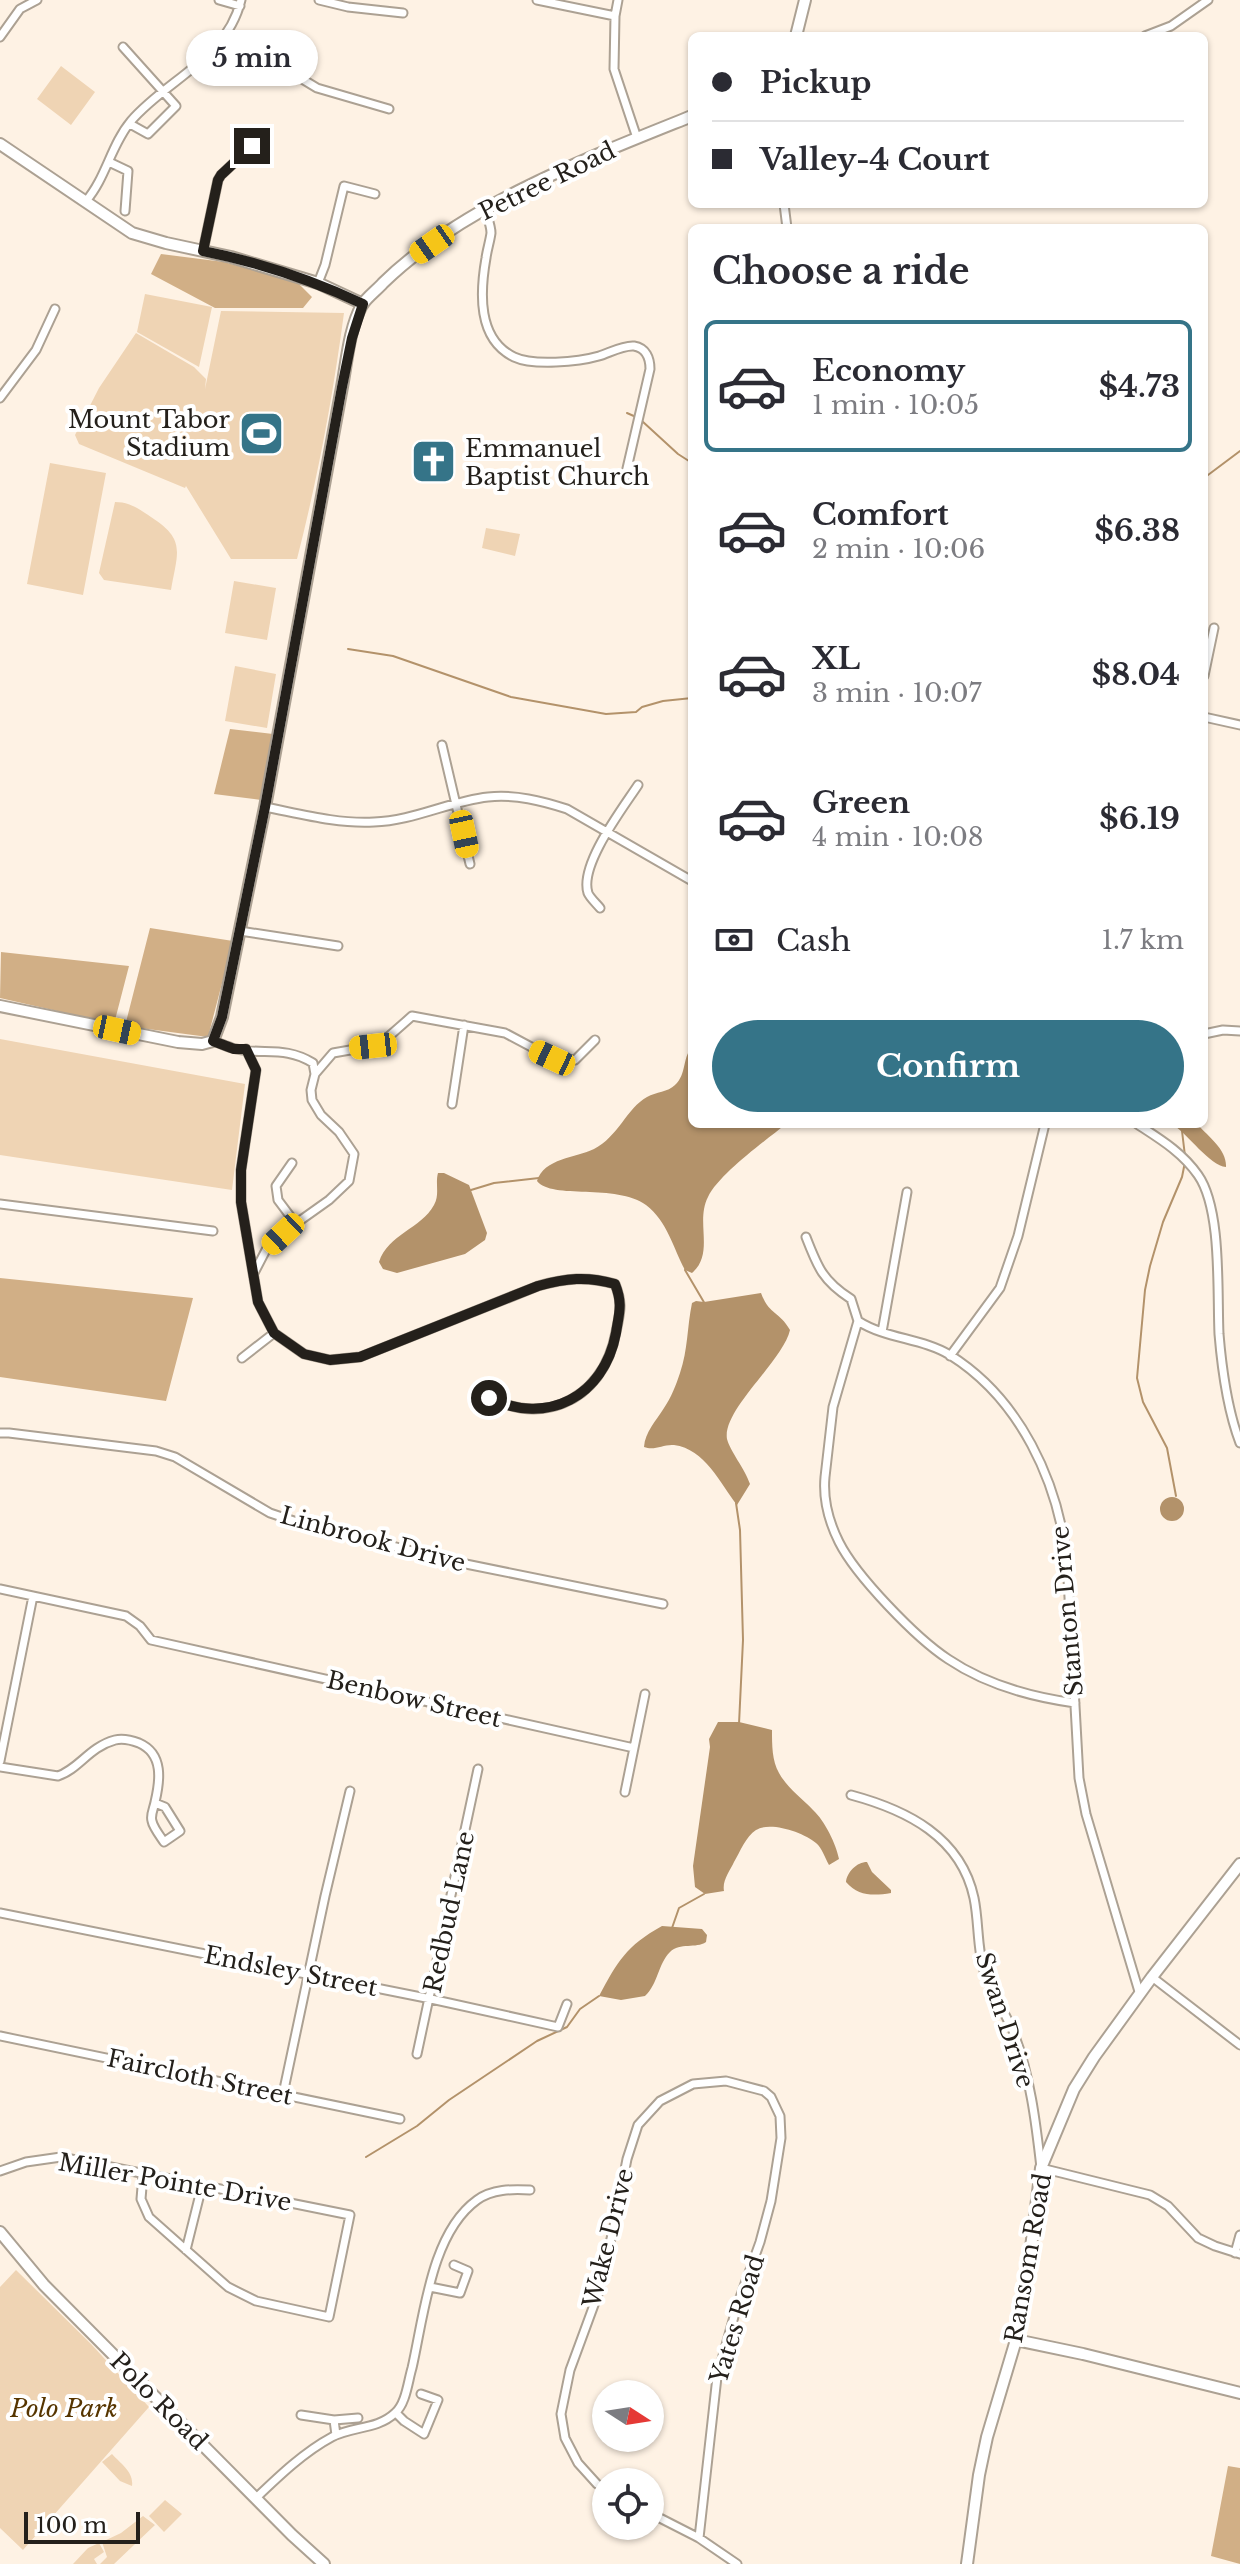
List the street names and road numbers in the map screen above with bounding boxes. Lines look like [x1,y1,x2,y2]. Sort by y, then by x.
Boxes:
street label: Petree Road [474,136,620,226]
street label: Linbrook Drive [277,1500,469,1578]
street label: Stanton Drive [1045,1525,1089,1697]
street label: Benbow Street [324,1665,504,1733]
street label: Redbud Lane [418,1828,480,1996]
street label: Endsley Street [202,1940,380,2002]
street label: Swan Drive [969,1949,1041,2091]
street label: Faircloth Street [105,2043,295,2111]
street label: Miller Pointe Drive [56,2147,294,2217]
street label: Wake Drive [576,2165,639,2312]
street label: Ransom Road [999,2171,1057,2345]
street label: Yates Road [703,2251,770,2388]
street label: Polo Road [104,2346,214,2456]

